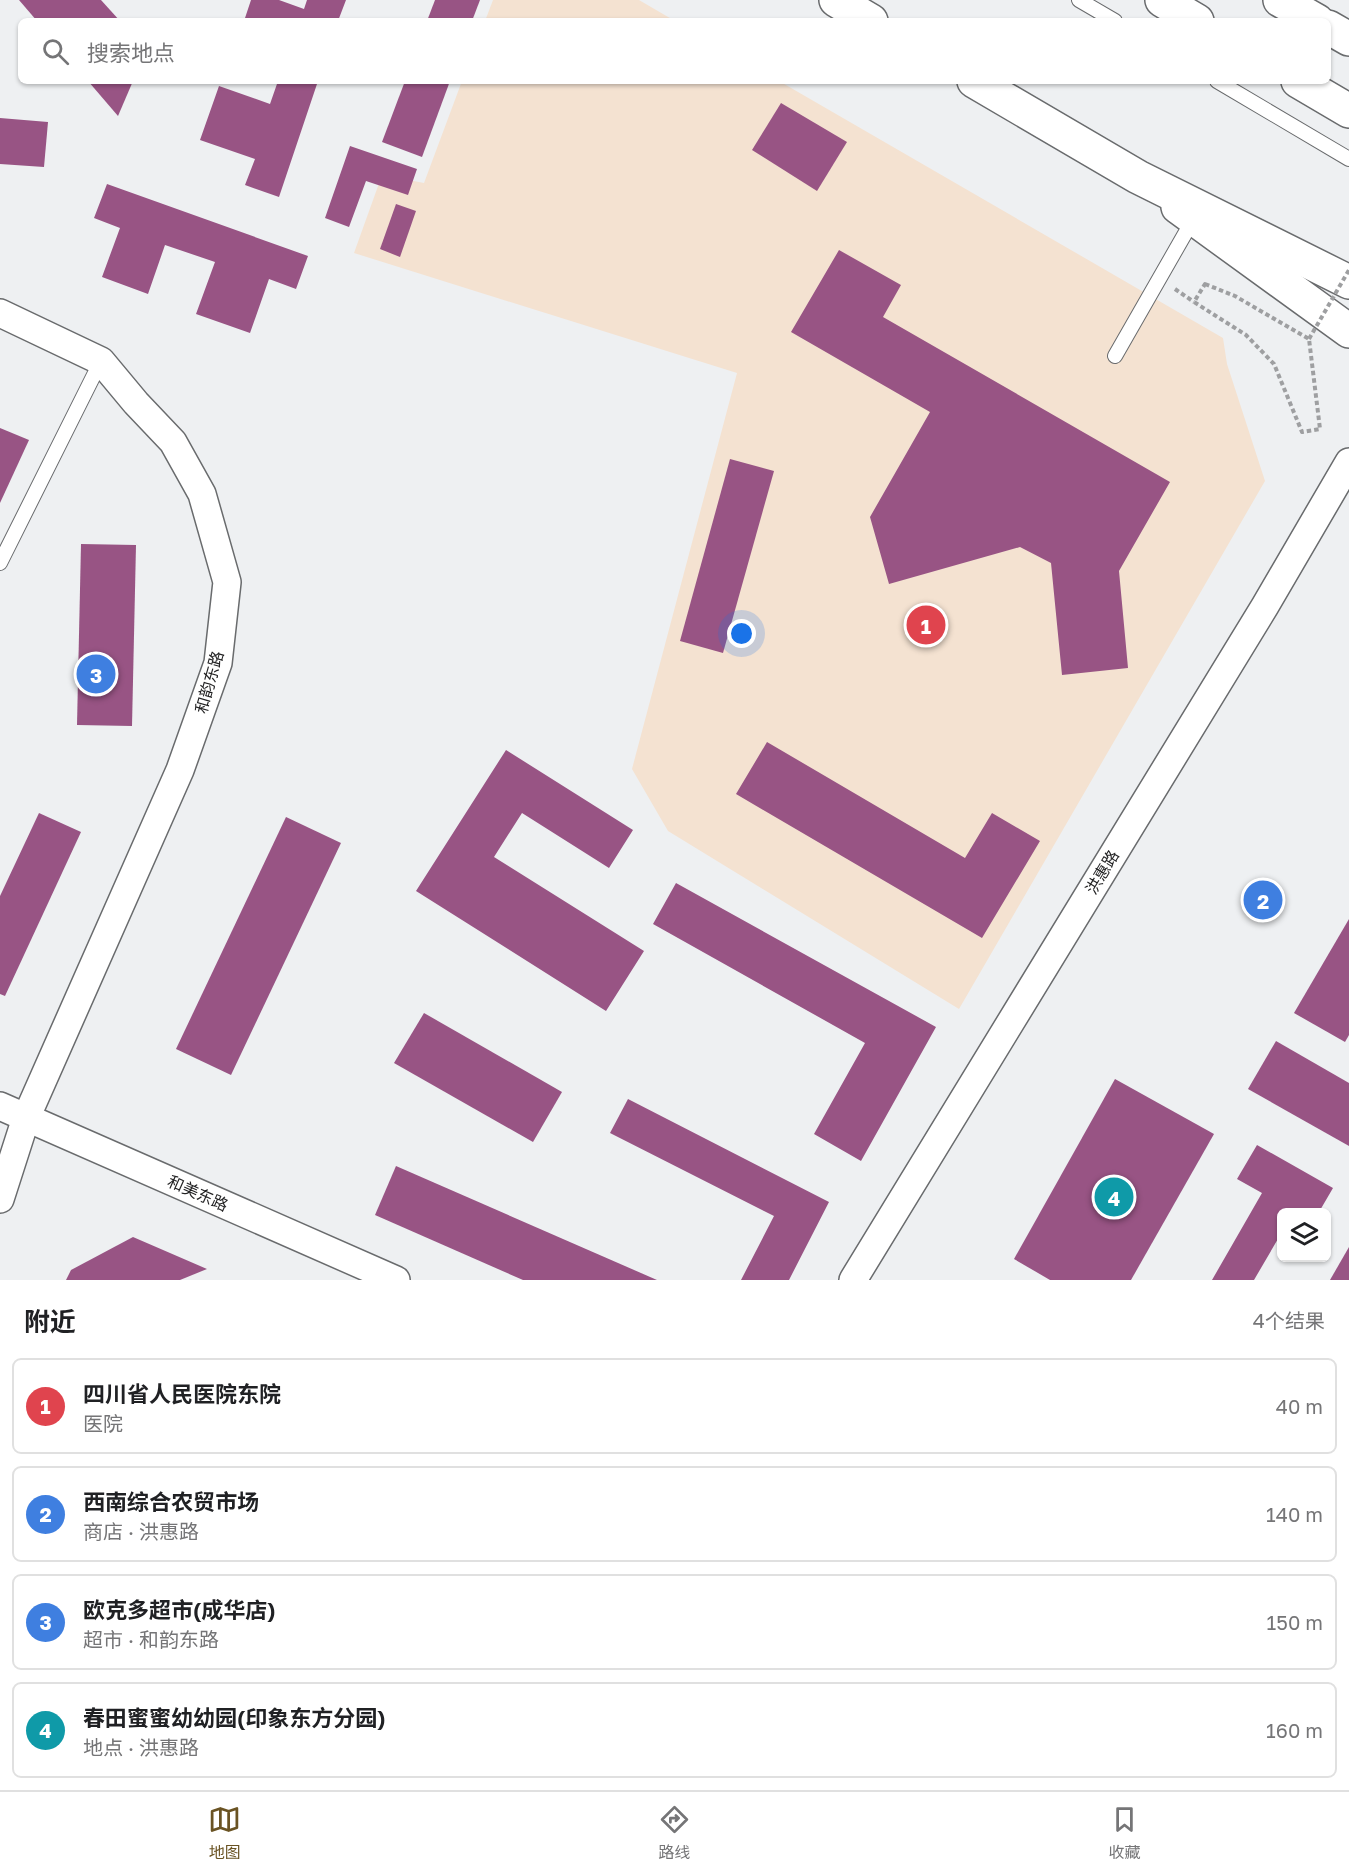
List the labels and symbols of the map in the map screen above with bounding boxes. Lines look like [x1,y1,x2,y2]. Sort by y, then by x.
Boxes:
pin: 1 [906,602,946,648]
your location [727,619,756,648]
street label: 和韵东路 [191,648,227,716]
pin: 3 [76,652,116,696]
street label: 洪惠路 [1081,846,1123,898]
pin: 2 [1244,878,1282,922]
street label: 和美东路 [165,1171,231,1215]
pin: 4 [1094,1174,1134,1220]

